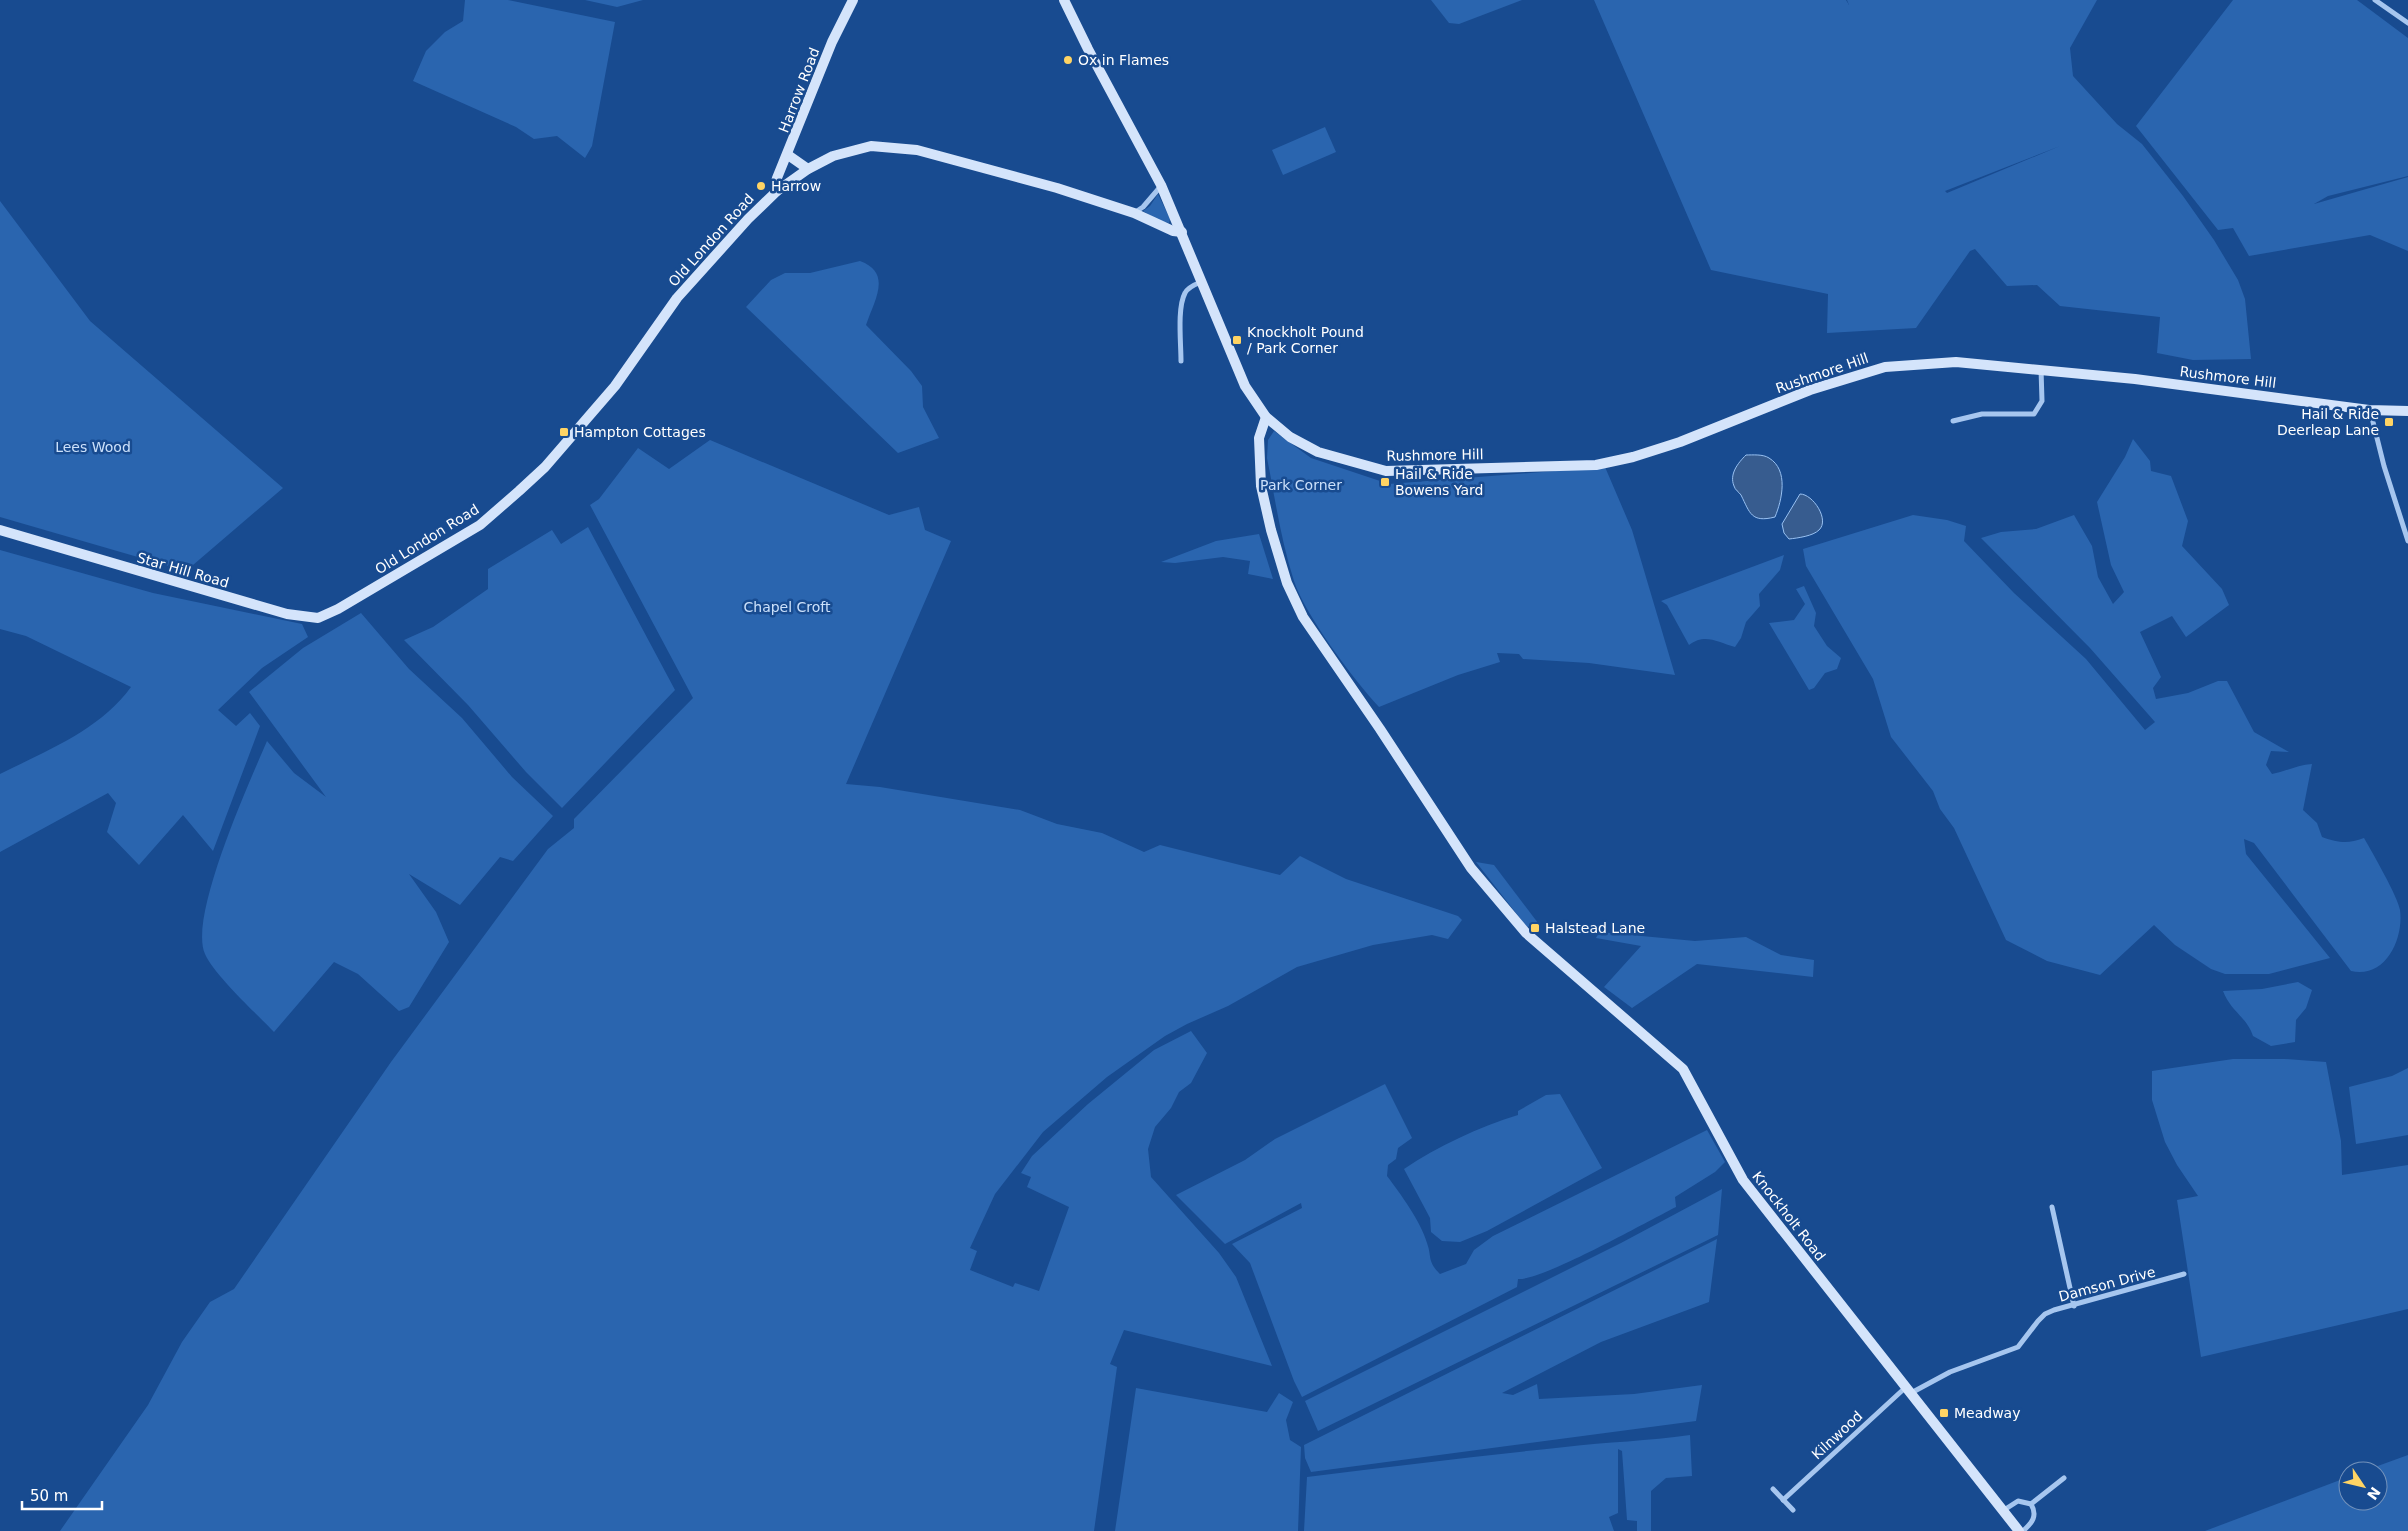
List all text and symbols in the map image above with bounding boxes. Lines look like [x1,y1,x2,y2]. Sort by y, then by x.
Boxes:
street label: Harrow Road [775,45,823,135]
place label: Ox in Flames [1078,52,1169,68]
marker: Ox in Flames [1062,54,1074,66]
place label: Harrow [771,178,821,194]
marker: Harrow [755,180,767,192]
street label: Old London Road [665,190,757,290]
place label: Knockholt Pound / Park Corner [1247,324,1364,356]
marker: Knockholt Pound / Park Corner [1231,334,1243,346]
street label: Rushmore Hill [1774,350,1870,396]
street label: Rushmore Hill [2179,363,2277,391]
place label: Hail & Ride Deerleap Lane [2277,406,2379,438]
marker: Hail & Ride Deerleap Lane [2383,416,2395,428]
place label: Hampton Cottages [574,424,706,440]
marker: Hampton Cottages [558,426,570,438]
park label: Lees Wood [55,439,131,455]
street label: Rushmore Hill [1386,446,1484,464]
place label: Hail & Ride Bowens Yard [1395,466,1483,498]
marker: Hail & Ride Bowens Yard [1379,476,1391,488]
park label: Park Corner [1260,477,1342,493]
street label: Old London Road [372,501,482,577]
street label: Star Hill Road [135,549,231,591]
park label: Chapel Croft [743,599,831,615]
place label: Halstead Lane [1545,920,1645,936]
marker: Halstead Lane [1529,922,1541,934]
street label: Knockholt Road [1749,1168,1829,1264]
street label: Damson Drive [2057,1263,2157,1305]
place label: Meadway [1954,1405,2020,1421]
marker: Meadway [1938,1407,1950,1419]
street label: Kilnwood [1808,1408,1866,1462]
north arrow [2338,1461,2388,1511]
scale bar [22,1478,102,1510]
text: N [2364,1484,2384,1503]
text: 50 m [30,1487,68,1505]

